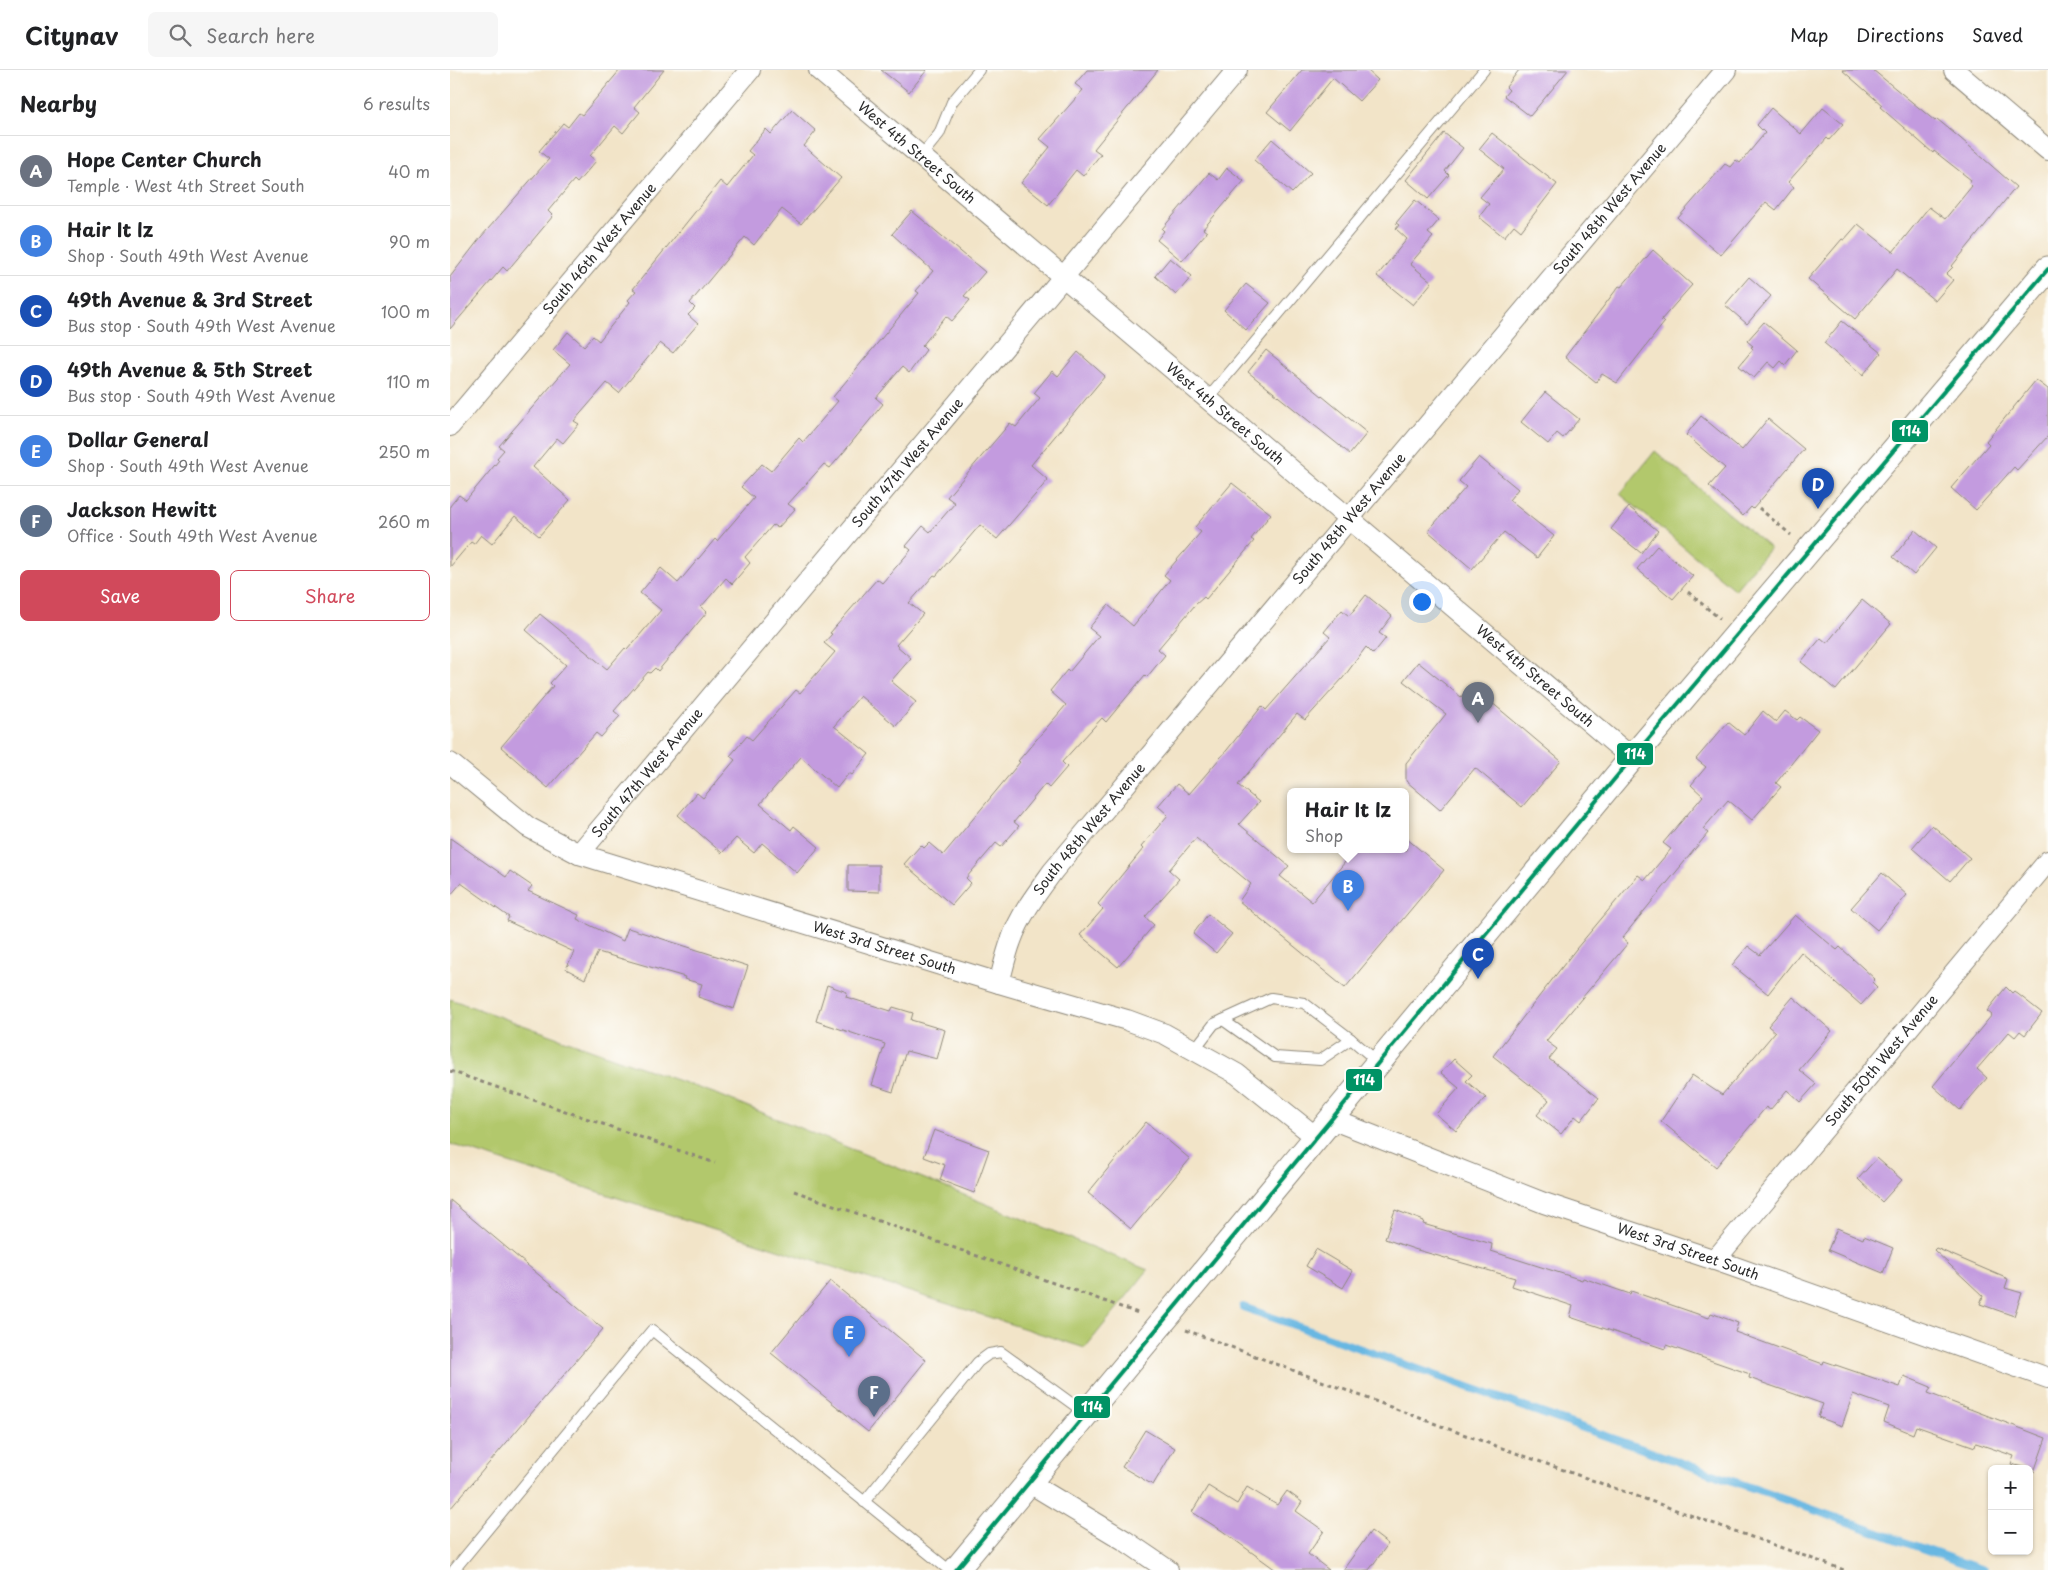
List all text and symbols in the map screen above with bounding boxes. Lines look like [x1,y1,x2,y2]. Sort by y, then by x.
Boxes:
search box [148,12,498,57]
text: Citynav [25,17,118,53]
icon: search [166,21,194,49]
text: Search here [206,21,315,49]
text: Map [1790,21,1828,48]
text: Directions [1856,21,1944,48]
text: Saved [1972,21,2023,48]
text: Nearby [20,87,97,119]
text: 6 results [363,91,430,115]
street label: West 4th Street South [853,96,981,208]
street label: South 48th West Avenue [1548,138,1671,278]
text: Hope Center Church [67,145,262,173]
text: A [30,159,42,183]
text: 40 m [388,159,430,183]
text: Temple · West 4th Street South [67,173,304,197]
street label: South 46th West Avenue [537,178,661,319]
text: Hair It Iz [67,215,153,243]
text: B [31,229,41,253]
text: 90 m [389,229,430,253]
text: Shop · South 49th West Avenue [67,243,309,267]
text: 49th Avenue & 3rd Street [67,285,313,313]
text: C [30,299,42,323]
text: 100 m [381,299,430,323]
text: Bus stop · South 49th West Avenue [67,313,336,337]
text: 49th Avenue & 5th Street [67,355,312,383]
street label: West 4th Street South [1162,357,1289,469]
text: D [30,369,42,393]
text: 110 m [387,369,430,393]
text: Bus stop · South 49th West Avenue [67,383,336,407]
street label: South 47th West Avenue [847,393,968,532]
line badge: 114 [1891,419,1929,443]
text: 114 [1899,420,1922,441]
text: Dollar General [67,425,209,453]
text: E [31,439,41,463]
text: 250 m [379,439,430,463]
street label: South 48th West Avenue [1287,448,1410,589]
text: Shop · South 49th West Avenue [67,453,309,477]
pin: D [1802,468,1834,509]
text: Jackson Hewitt [67,495,217,523]
text: F [31,509,41,533]
text: 260 m [378,509,430,533]
text: Office · South 49th West Avenue [67,523,318,547]
button: Save [20,570,220,621]
button: Share [230,570,430,621]
your location [1409,589,1435,615]
street label: West 4th Street South [1472,619,1599,732]
pin: A [1462,682,1494,723]
street label: South 47th West Avenue [586,703,708,842]
line badge: 114 [1616,742,1654,766]
text: 114 [1624,743,1647,764]
street label: South 48th West Avenue [1028,758,1150,899]
popup [1287,788,1409,853]
text: Hair It Iz [1305,795,1391,823]
text: Shop [1305,823,1343,847]
pin: B [1332,870,1364,911]
street label: West 3rd Street South [810,915,959,979]
pin: C [1462,938,1494,979]
street label: South 50th West Avenue [1820,989,1943,1130]
line badge: 114 [1345,1068,1383,1092]
text: 114 [1353,1069,1376,1090]
street label: West 3rd Street South [1614,1217,1762,1285]
pin: E [833,1316,865,1357]
pin: F [858,1376,890,1417]
line badge: 114 [1073,1395,1111,1419]
text: 114 [1081,1396,1104,1417]
map controls [1988,1465,2033,1555]
button: + [1988,1465,2033,1510]
button: − [1988,1510,2033,1555]

